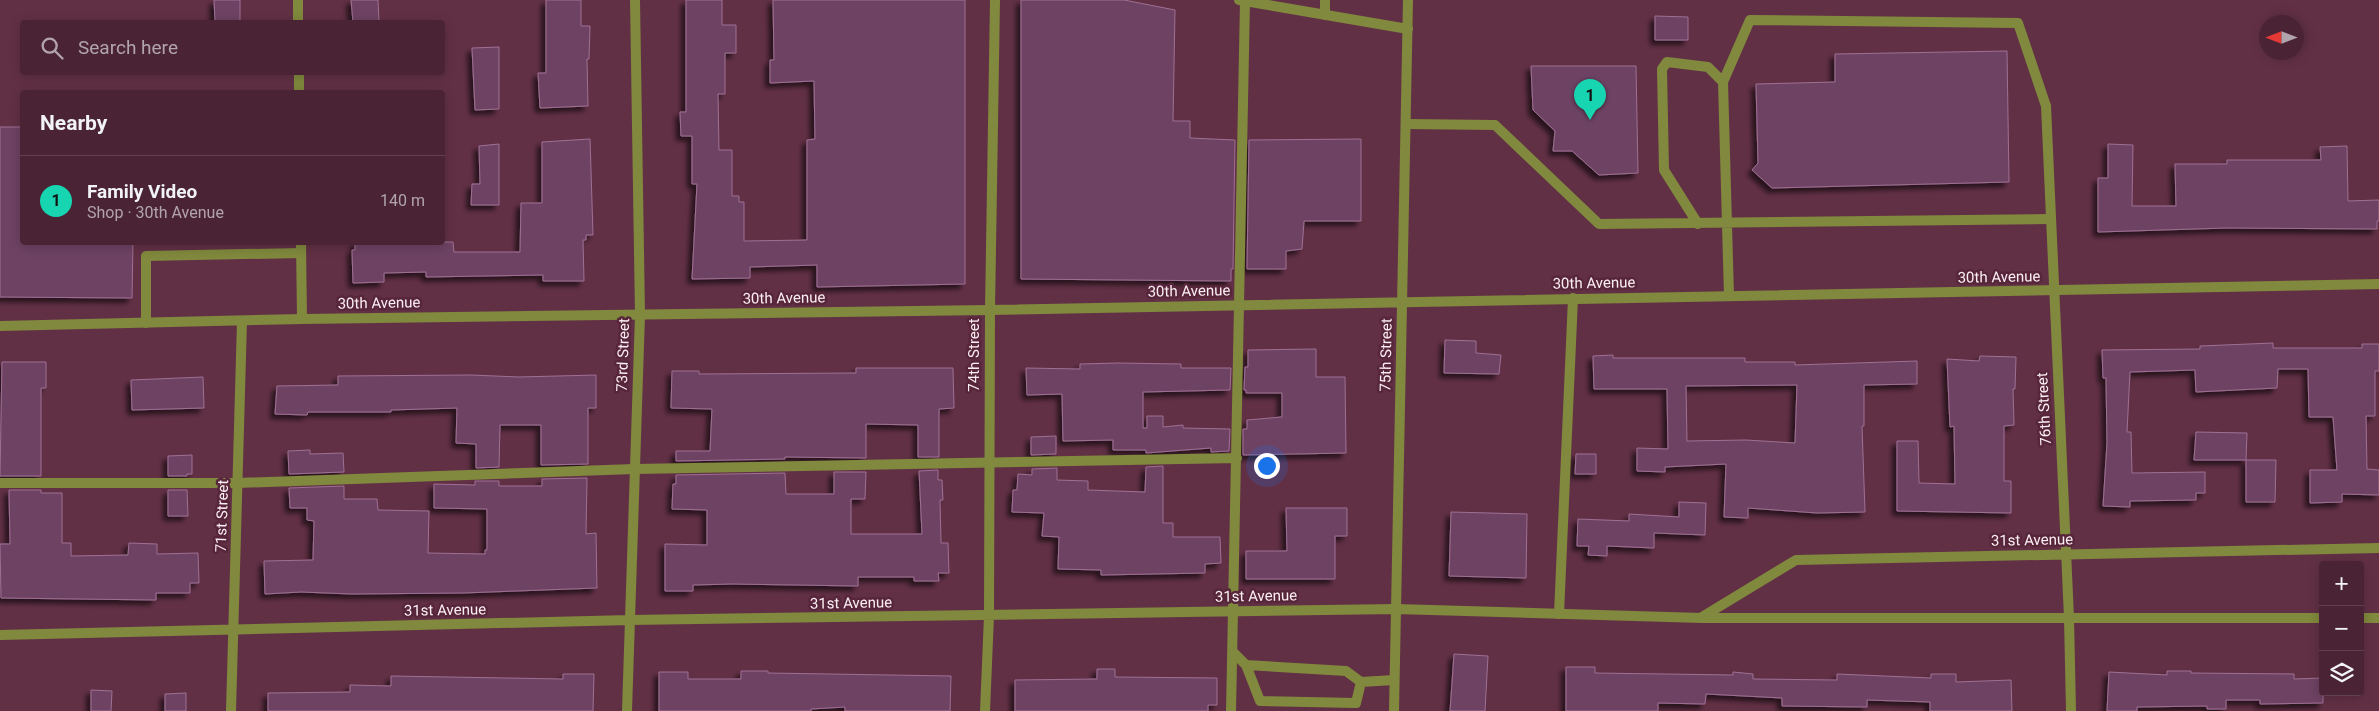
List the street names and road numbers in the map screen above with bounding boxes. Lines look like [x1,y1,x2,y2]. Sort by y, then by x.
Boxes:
street label: 30th Avenue [1957,267,2041,287]
street label: 30th Avenue [1552,273,1636,293]
street label: 30th Avenue [1147,281,1231,301]
street label: 30th Avenue [742,288,826,308]
street label: 30th Avenue [337,293,421,313]
street label: 73rd Street [613,318,633,392]
street label: 74th Street [965,318,983,392]
street label: 75th Street [1376,318,1396,392]
street label: 76th Street [2033,372,2055,446]
street label: 71st Street [212,479,232,553]
street label: 31st Avenue [1991,530,2073,550]
street label: 31st Avenue [1215,586,1297,606]
street label: 31st Avenue [810,593,892,613]
street label: 31st Avenue [404,600,486,620]

